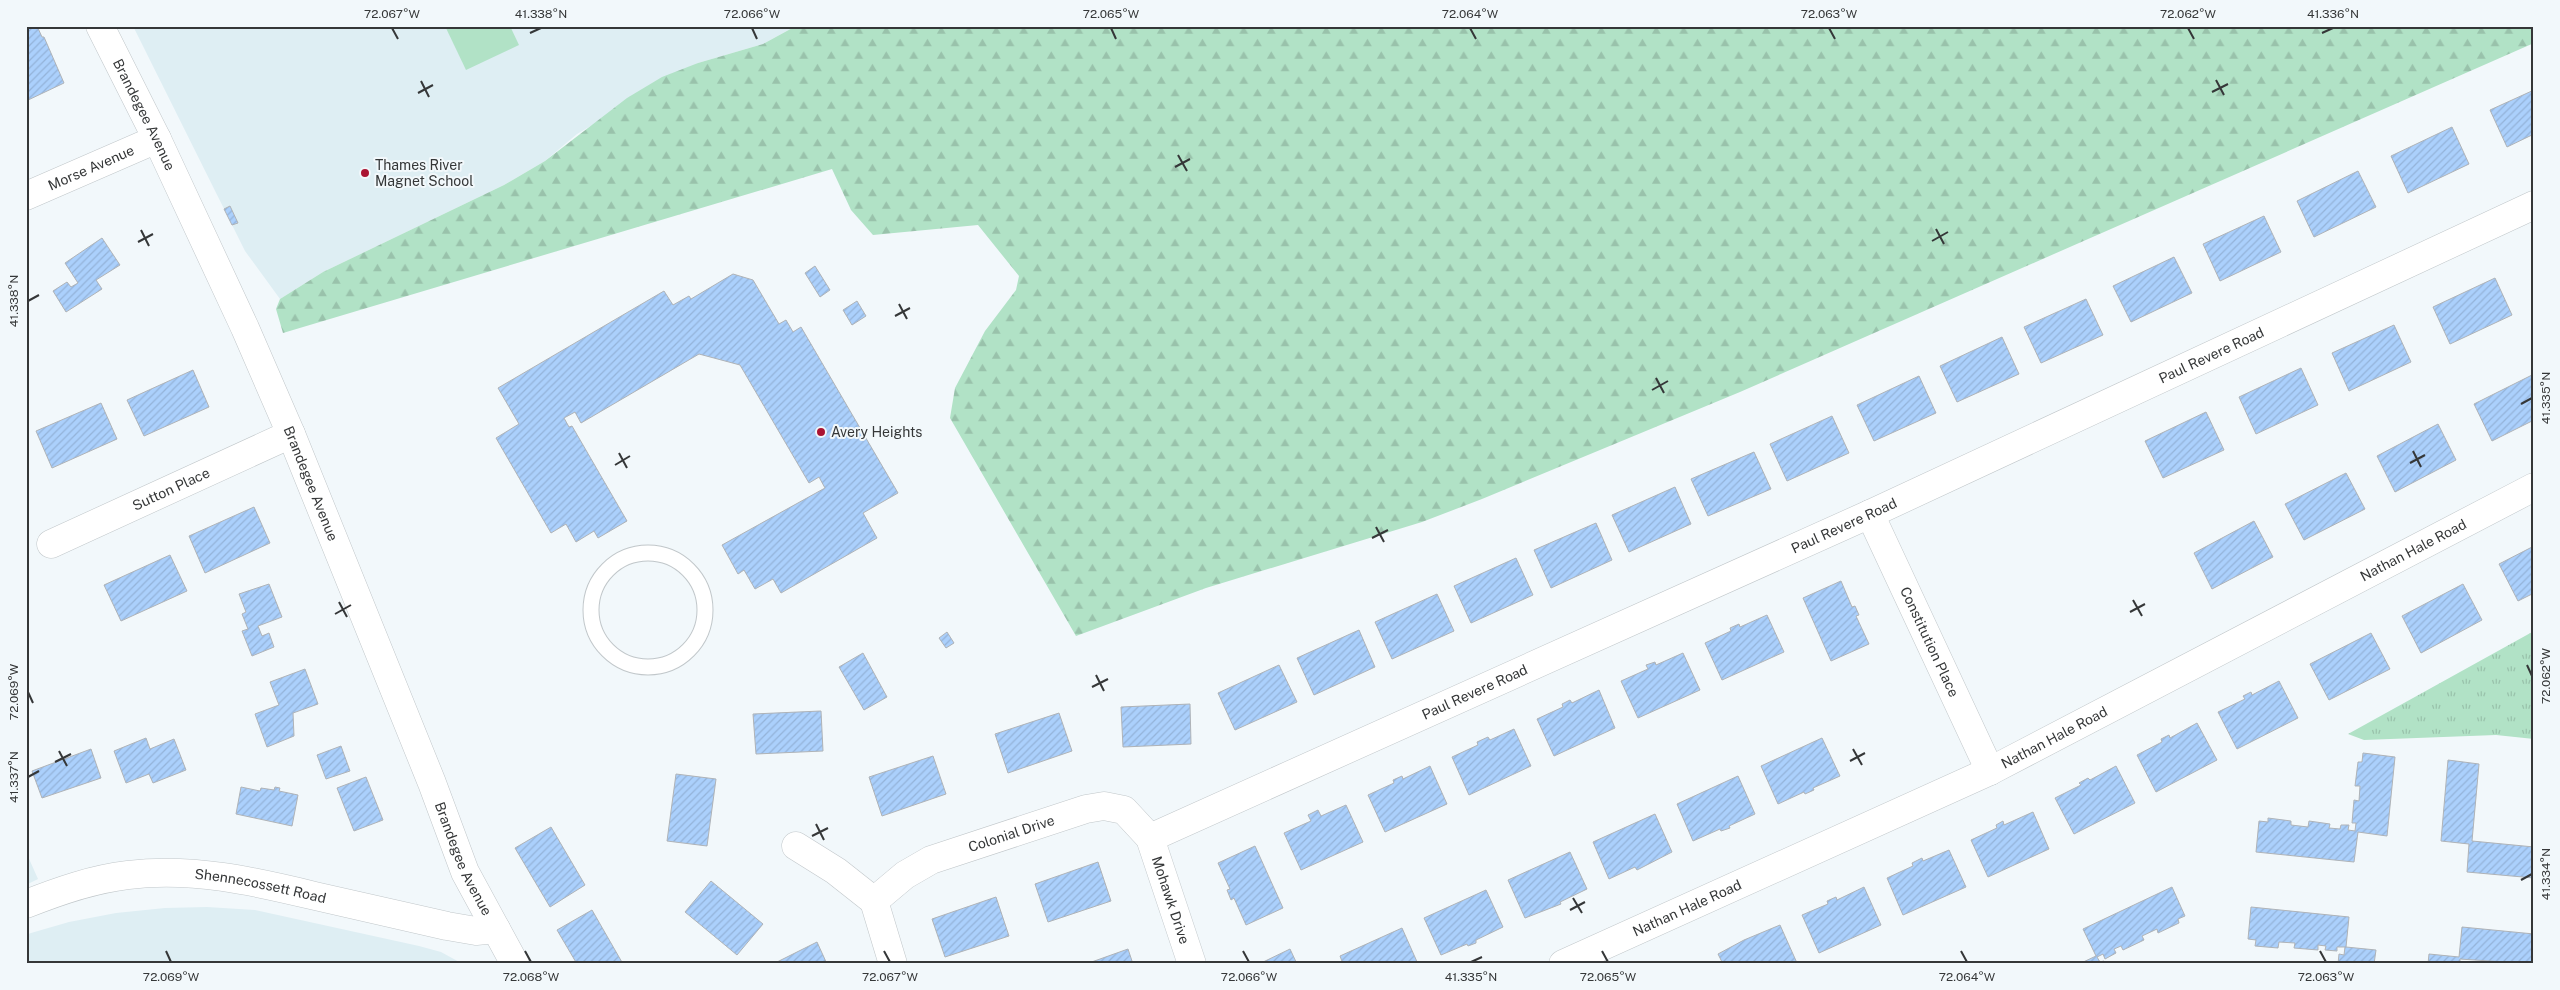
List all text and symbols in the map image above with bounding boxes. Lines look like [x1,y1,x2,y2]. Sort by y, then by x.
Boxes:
text: 72.067°W [364,7,420,21]
text: 41.338°N [515,7,567,21]
text: 72.066°W [724,7,781,21]
text: 72.065°W [1083,7,1140,21]
text: 72.064°W [1442,7,1499,21]
text: 72.063°W [1801,7,1858,21]
text: 72.062°W [2160,7,2217,21]
text: 41.336°N [2307,7,2359,21]
street label: Brandegee Avenue [110,56,178,173]
street label: Morse Avenue [46,142,137,193]
place label: Thames River Magnet School [375,157,473,189]
marker: Thames River Magnet School [359,167,371,179]
text: 41.338°N [7,275,21,327]
street label: Paul Revere Road [2156,324,2266,386]
text: 41.335°N [2539,372,2553,424]
street label: Brandegee Avenue [281,424,341,543]
place label: Avery Heights [831,424,922,440]
marker: Avery Heights [815,426,827,438]
street label: Sutton Place [130,464,212,514]
street label: Paul Revere Road [1789,495,1899,556]
street label: Nathan Hale Road [2357,516,2469,584]
street label: Constitution Place [1897,584,1962,699]
text: 72.062°W [2539,647,2553,704]
street label: Paul Revere Road [1419,661,1530,723]
text: 72.069°W [7,663,21,720]
street label: Nathan Hale Road [1998,703,2110,772]
text: 41.337°N [7,751,21,803]
street label: Brandegee Avenue [432,800,495,918]
street label: Colonial Drive [966,812,1057,855]
text: 41.334°N [2539,848,2553,900]
street label: Mohawk Drive [1149,854,1193,946]
street label: Shennecossett Road [194,866,328,906]
street label: Nathan Hale Road [1630,877,1744,939]
text: 72.069°W [143,970,200,984]
text: 72.068°W [503,970,560,984]
text: 72.067°W [862,970,918,984]
text: 72.066°W [1221,970,1278,984]
text: 41.335°N [1445,970,1497,984]
text: 72.065°W [1580,970,1637,984]
text: 72.064°W [1939,970,1996,984]
text: 72.063°W [2298,970,2355,984]

